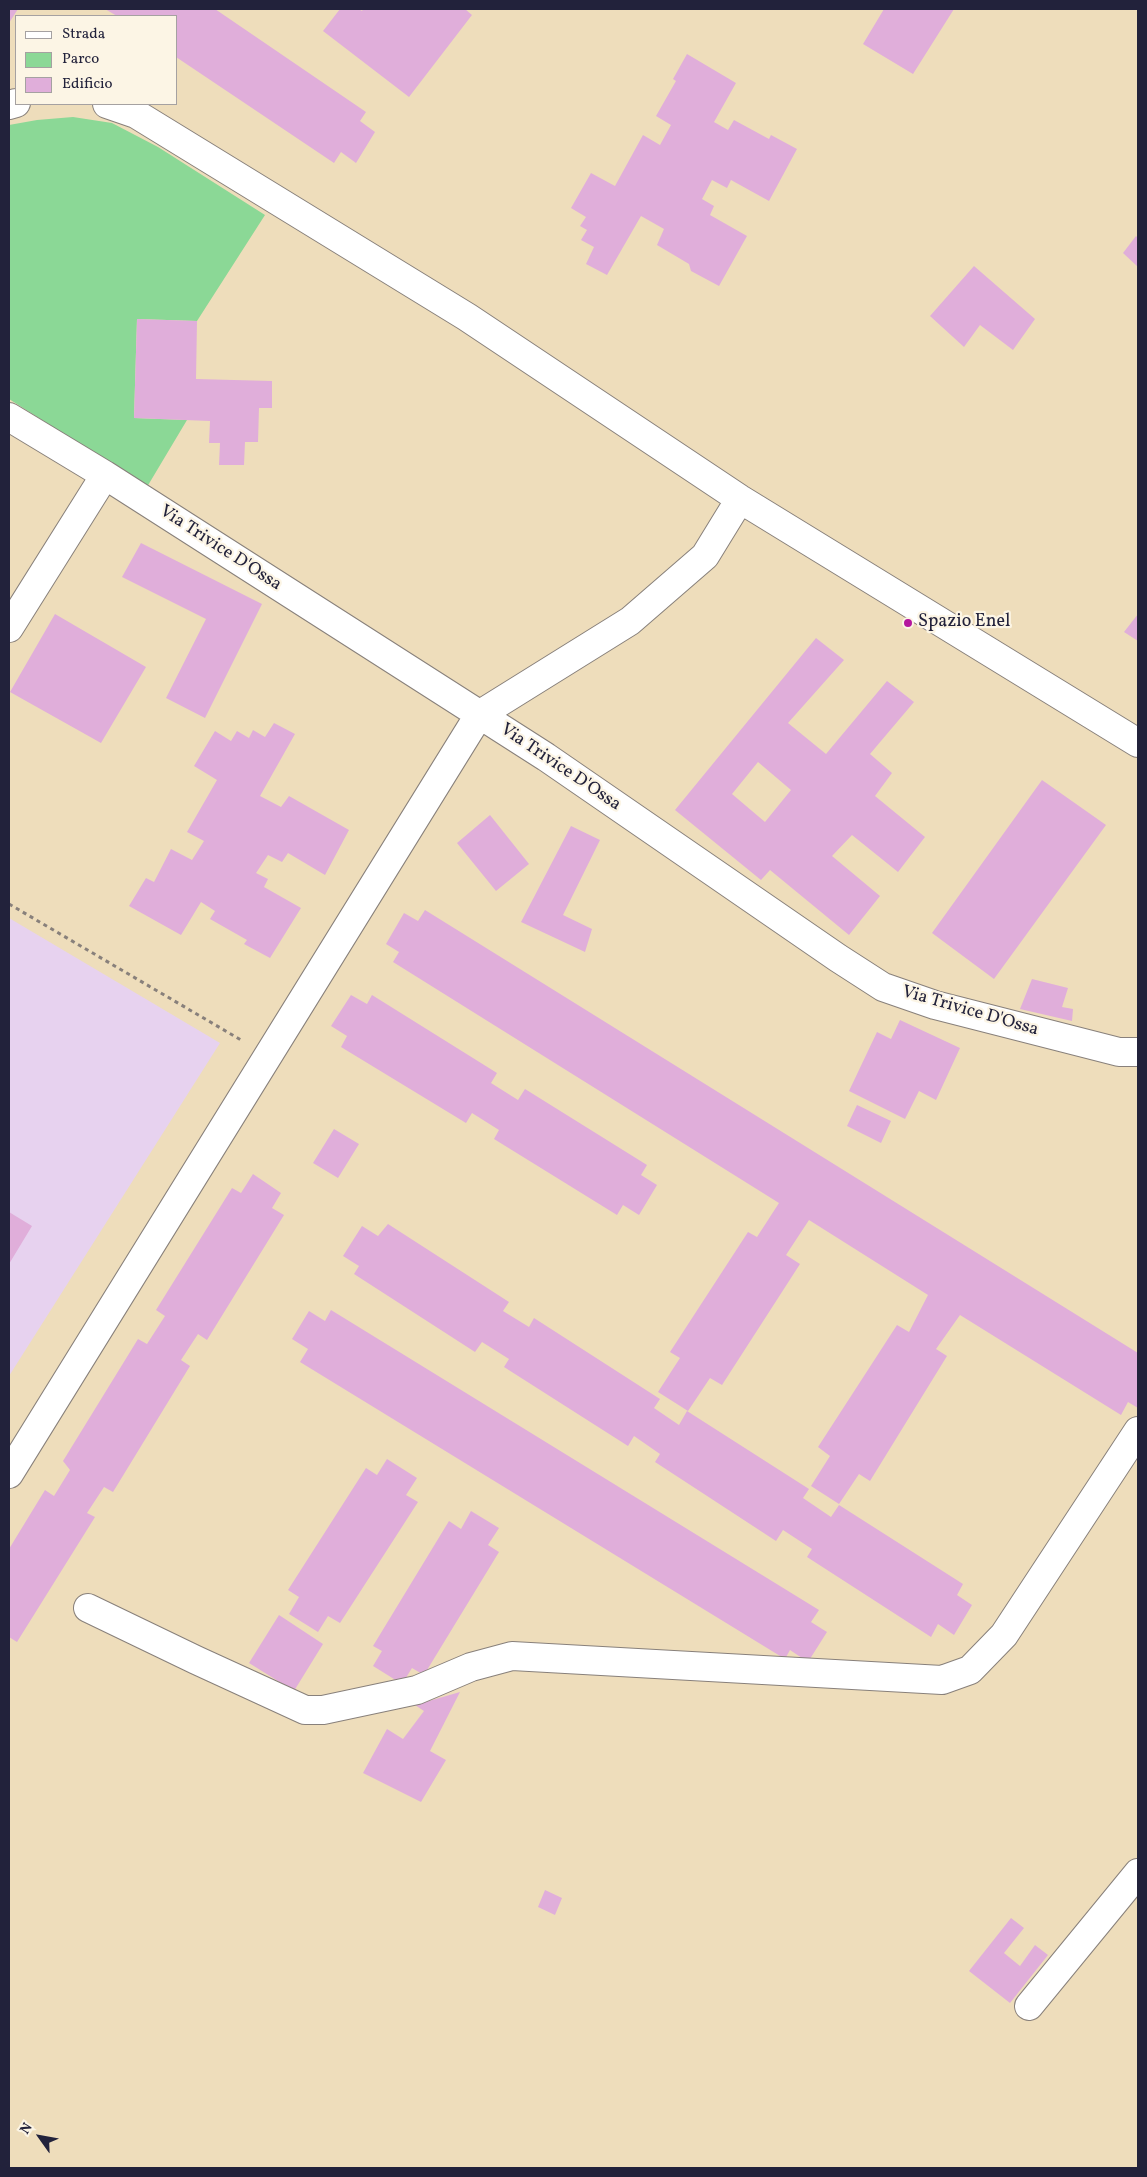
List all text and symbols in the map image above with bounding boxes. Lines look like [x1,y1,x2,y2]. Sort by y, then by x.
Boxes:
legend [15,15,178,105]
text: Strada [62,24,105,45]
text: Parco [62,49,99,70]
text: Edificio [62,74,113,95]
street label: Via Trivice D'Ossa [155,501,285,597]
place label: Spazio Enel [918,612,1010,634]
marker: Spazio Enel [902,617,914,629]
street label: Via Trivice D'Ossa [495,720,625,816]
street label: Via Trivice D'Ossa [899,982,1041,1042]
north arrow [15,2112,65,2162]
text: N [16,2119,38,2138]

